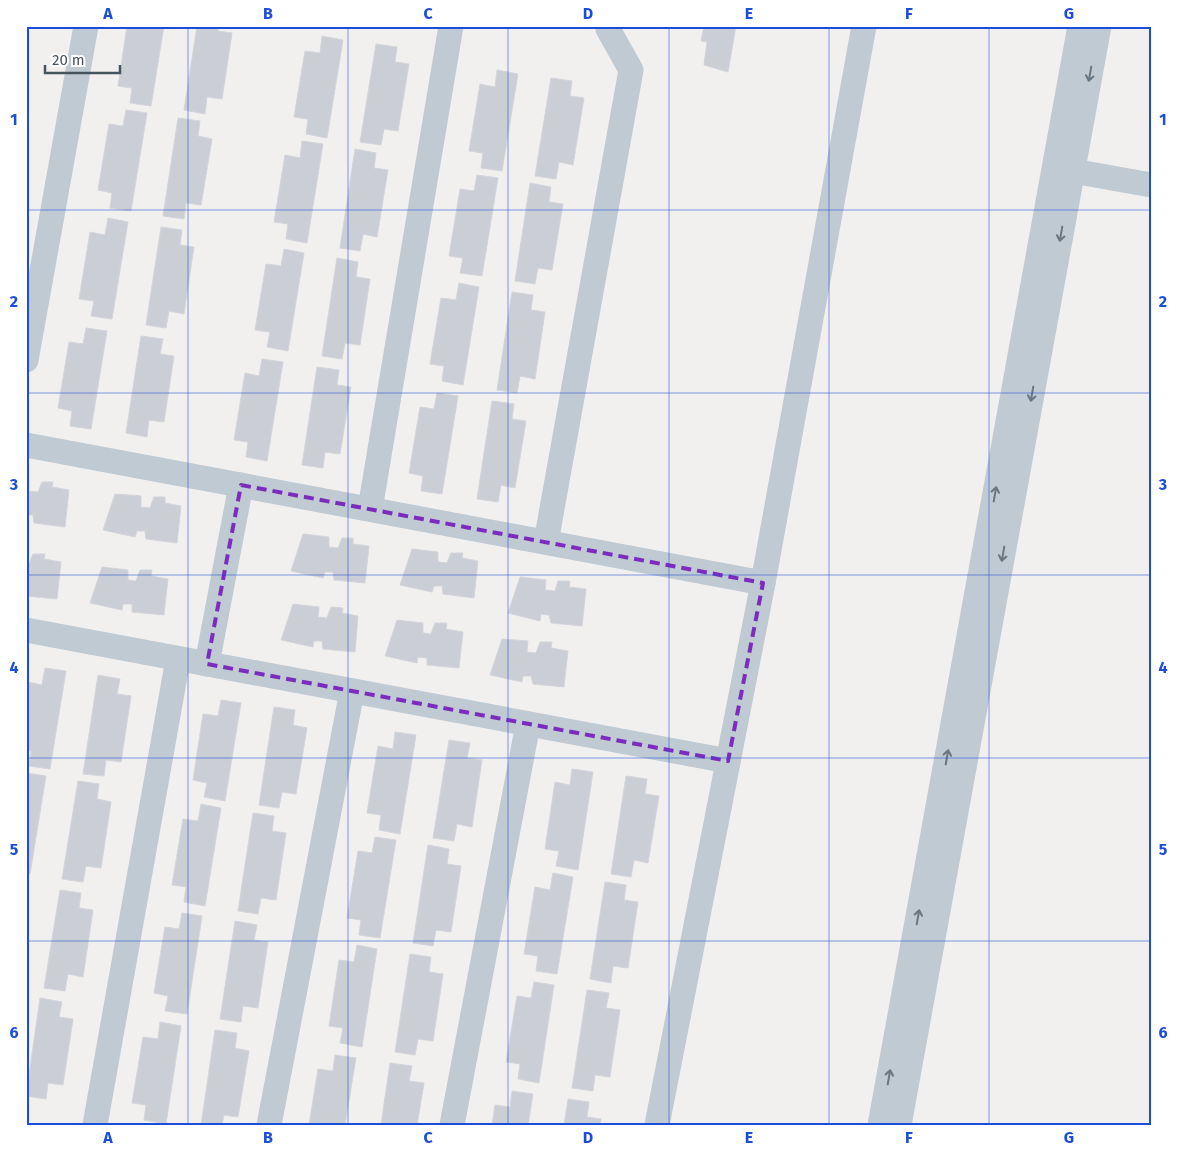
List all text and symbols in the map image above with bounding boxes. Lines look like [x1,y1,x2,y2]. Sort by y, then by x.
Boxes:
text: A [102,4,113,23]
text: B [263,4,273,23]
text: C [423,4,433,23]
text: D [583,4,593,23]
text: E [745,4,753,23]
text: F [905,4,913,23]
text: G [1064,4,1074,23]
scale bar [45,42,120,74]
text: 20 m [52,51,85,69]
one-way arrow [1085,66,1095,82]
text: 1 [10,110,18,129]
text: 1 [1159,110,1167,129]
one-way arrow [1056,226,1066,242]
text: 2 [10,292,18,311]
text: 2 [1159,292,1167,311]
one-way arrow [1027,386,1037,402]
text: 3 [9,475,18,494]
text: 3 [1158,475,1167,494]
one-way arrow [990,486,1000,502]
one-way arrow [998,545,1007,561]
text: 4 [9,658,19,677]
text: 4 [1158,658,1168,677]
one-way arrow [943,749,953,765]
text: 5 [10,840,19,859]
text: 5 [1159,840,1168,859]
one-way arrow [914,909,924,925]
text: 6 [9,1023,19,1042]
text: 6 [1158,1023,1168,1042]
one-way arrow [885,1069,895,1085]
text: A [102,1128,113,1147]
text: B [263,1128,273,1147]
text: C [423,1128,433,1147]
text: D [583,1128,593,1147]
text: E [745,1128,753,1147]
text: F [905,1128,913,1147]
text: G [1064,1128,1074,1147]

